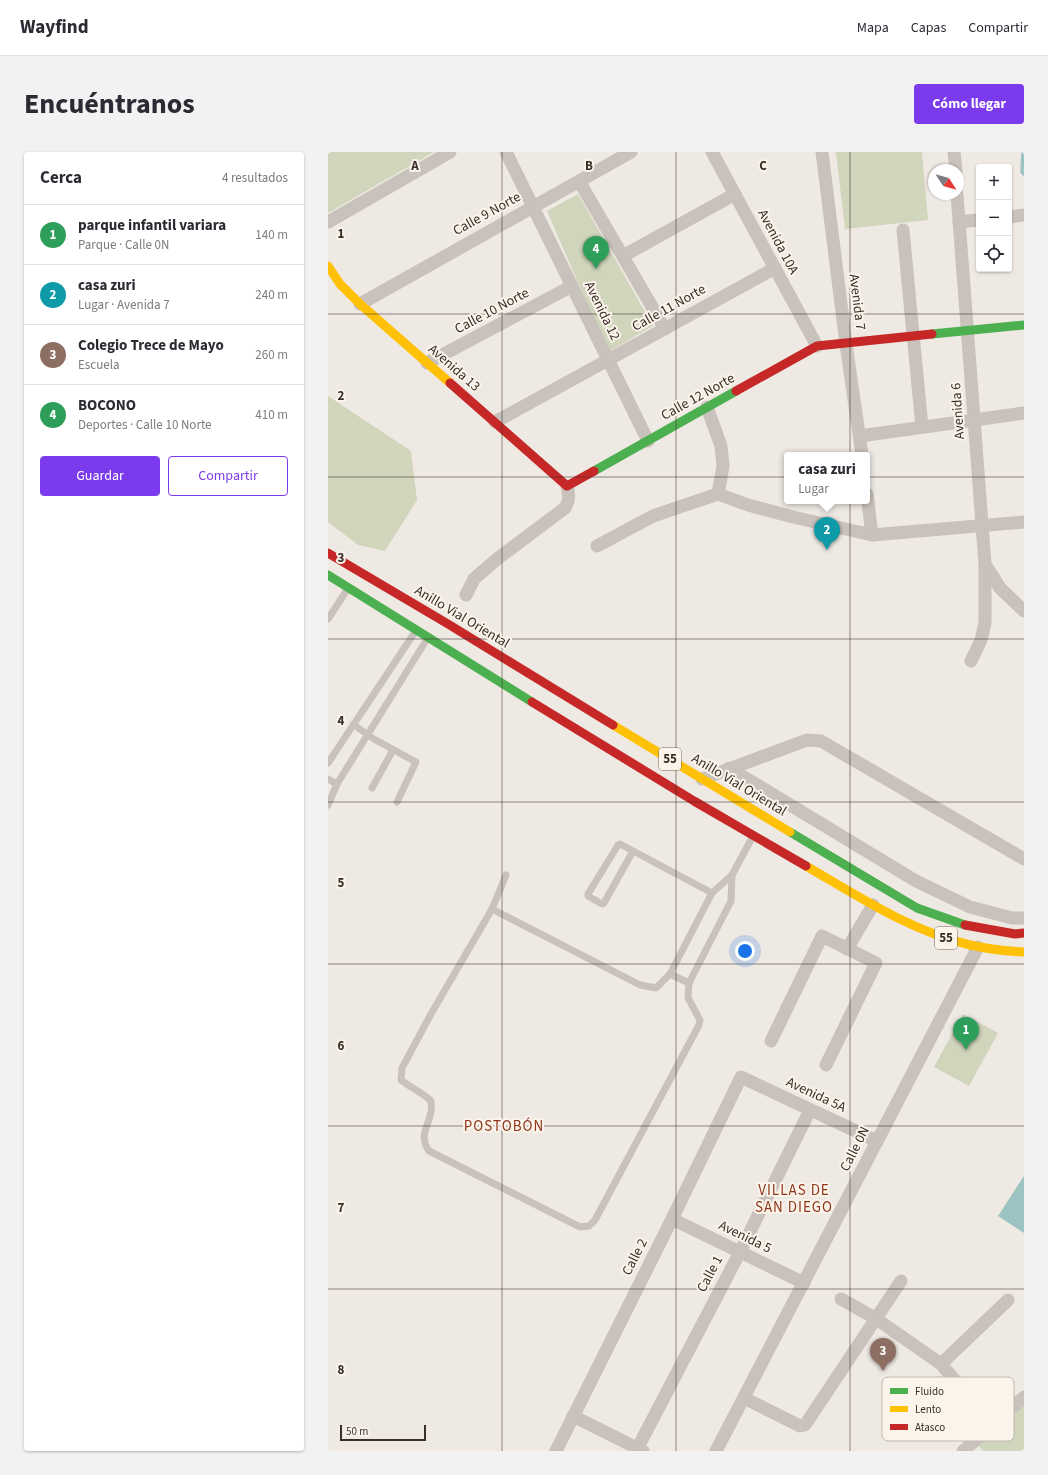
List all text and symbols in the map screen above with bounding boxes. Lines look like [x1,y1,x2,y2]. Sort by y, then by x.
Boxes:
text: Wayfind [20,14,89,41]
text: Mapa [857,18,889,38]
text: Capas [911,18,946,38]
text: Compartir [968,18,1028,38]
text: Encuéntranos [24,84,195,124]
button: Cómo llegar [914,84,1024,124]
text: A [410,157,419,175]
text: B [585,157,593,175]
text: C [759,157,767,175]
north arrow [928,164,964,200]
map controls [976,164,1012,272]
button: + [976,164,1012,200]
text: Cerca [40,166,82,190]
text: 4 resultados [222,169,288,187]
street label: Calle 9 Norte [449,187,525,241]
button: − [976,200,1012,236]
street label: Avenida 10A [752,206,804,278]
text: parque infantil variara [78,215,226,236]
text: 1 [338,225,345,243]
text: 1 [50,226,56,244]
text: 140 m [255,226,288,244]
text: Parque · Calle 0N [78,236,169,254]
pin: 4 [583,236,609,269]
button: locate [976,236,1012,272]
street label: Avenida 7 [844,273,870,331]
text: casa zuri [78,275,136,296]
street label: Avenida 12 [579,278,625,344]
street label: Calle 11 Norte [628,279,710,337]
street label: Calle 10 Norte [451,283,533,339]
text: 2 [50,286,56,304]
text: 240 m [255,286,288,304]
text: Lugar · Avenida 7 [78,296,170,314]
text: Colegio Trece de Mayo [78,335,224,356]
street label: Avenida 13 [423,340,485,396]
text: 3 [50,346,56,364]
text: 260 m [255,346,288,364]
text: Escuela [78,356,120,374]
street label: Calle 12 Norte [657,368,739,426]
street label: Avenida 6 [946,382,970,440]
text: 2 [338,387,345,405]
text: BOCONO [78,395,136,416]
text: 4 [50,406,56,424]
text: 410 m [255,406,288,424]
text: Deportes · Calle 10 Norte [78,416,212,434]
popup [784,452,870,504]
button: Guardar [40,456,160,496]
button: Compartir [168,456,288,496]
text: casa zuri [798,459,856,480]
text: Lugar [798,480,829,498]
pin: 2 [814,517,840,550]
text: 3 [338,549,345,567]
street label: Anillo Vial Oriental [411,581,514,653]
text: 4 [338,712,345,730]
road number: 55 [659,748,681,770]
street label: Anillo Vial Oriental [688,749,791,821]
text: 5 [338,874,345,892]
road number: 55 [935,927,957,949]
your location [735,941,755,961]
pin: 1 [953,1017,979,1050]
text: 6 [338,1037,345,1055]
street label: Avenida 5A [783,1072,850,1118]
district label: POSTOBÓN [464,1116,544,1137]
street label: Calle 0N [835,1123,875,1175]
district label: VILLAS DE SAN DIEGO [755,1180,833,1218]
text: 7 [338,1199,345,1217]
street label: Avenida 5 [715,1216,775,1258]
street label: Calle 2 [617,1235,653,1279]
street label: Calle 1 [692,1252,728,1296]
pin: 3 [870,1338,896,1371]
text: 8 [338,1361,345,1379]
legend [882,1377,1014,1441]
text: Fluido [915,1384,944,1399]
text: Lento [915,1402,941,1417]
text: Atasco [915,1420,945,1435]
scale bar [340,1423,426,1442]
text: 50 m [346,1424,368,1439]

